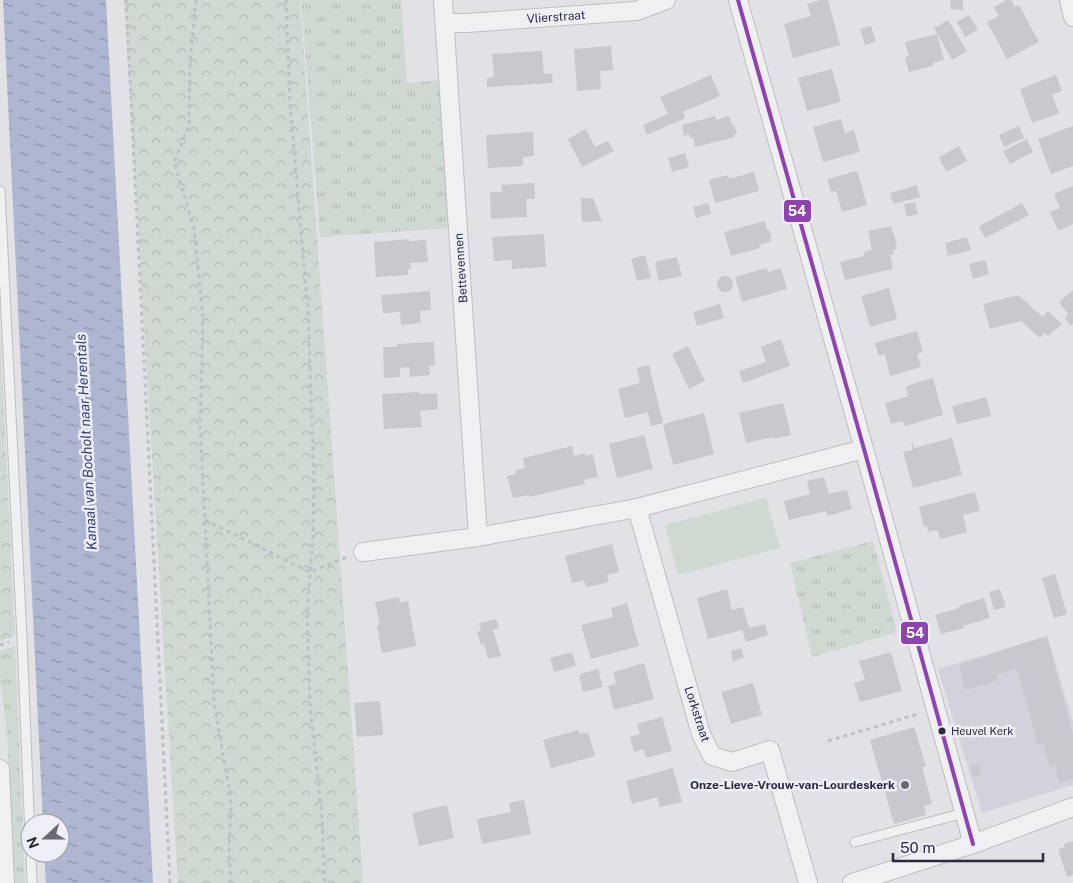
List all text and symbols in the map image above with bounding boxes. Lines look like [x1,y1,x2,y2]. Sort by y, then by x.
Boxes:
street label: Vlierstraat [526,8,586,26]
line badge: 54 [783,199,812,223]
text: 54 [788,203,806,219]
street label: Bettevennen [452,232,470,303]
water label: Kanaal van Bocholt naar Herentals [72,333,100,551]
line badge: 54 [900,621,929,645]
text: 54 [906,625,924,641]
street label: Lorkstraat [681,684,713,744]
place label: Heuvel Kerk [951,725,1014,737]
marker: Heuvel Kerk [937,726,947,736]
place label: Onze-Lieve-Vrouw-van-Lourdeskerk [690,778,895,792]
marker: Onze-Lieve-Vrouw-van-Lourdeskerk [899,779,911,791]
north arrow [20,813,70,863]
scale bar [893,830,1043,862]
text: N [23,835,42,851]
text: 50 m [900,839,935,856]

